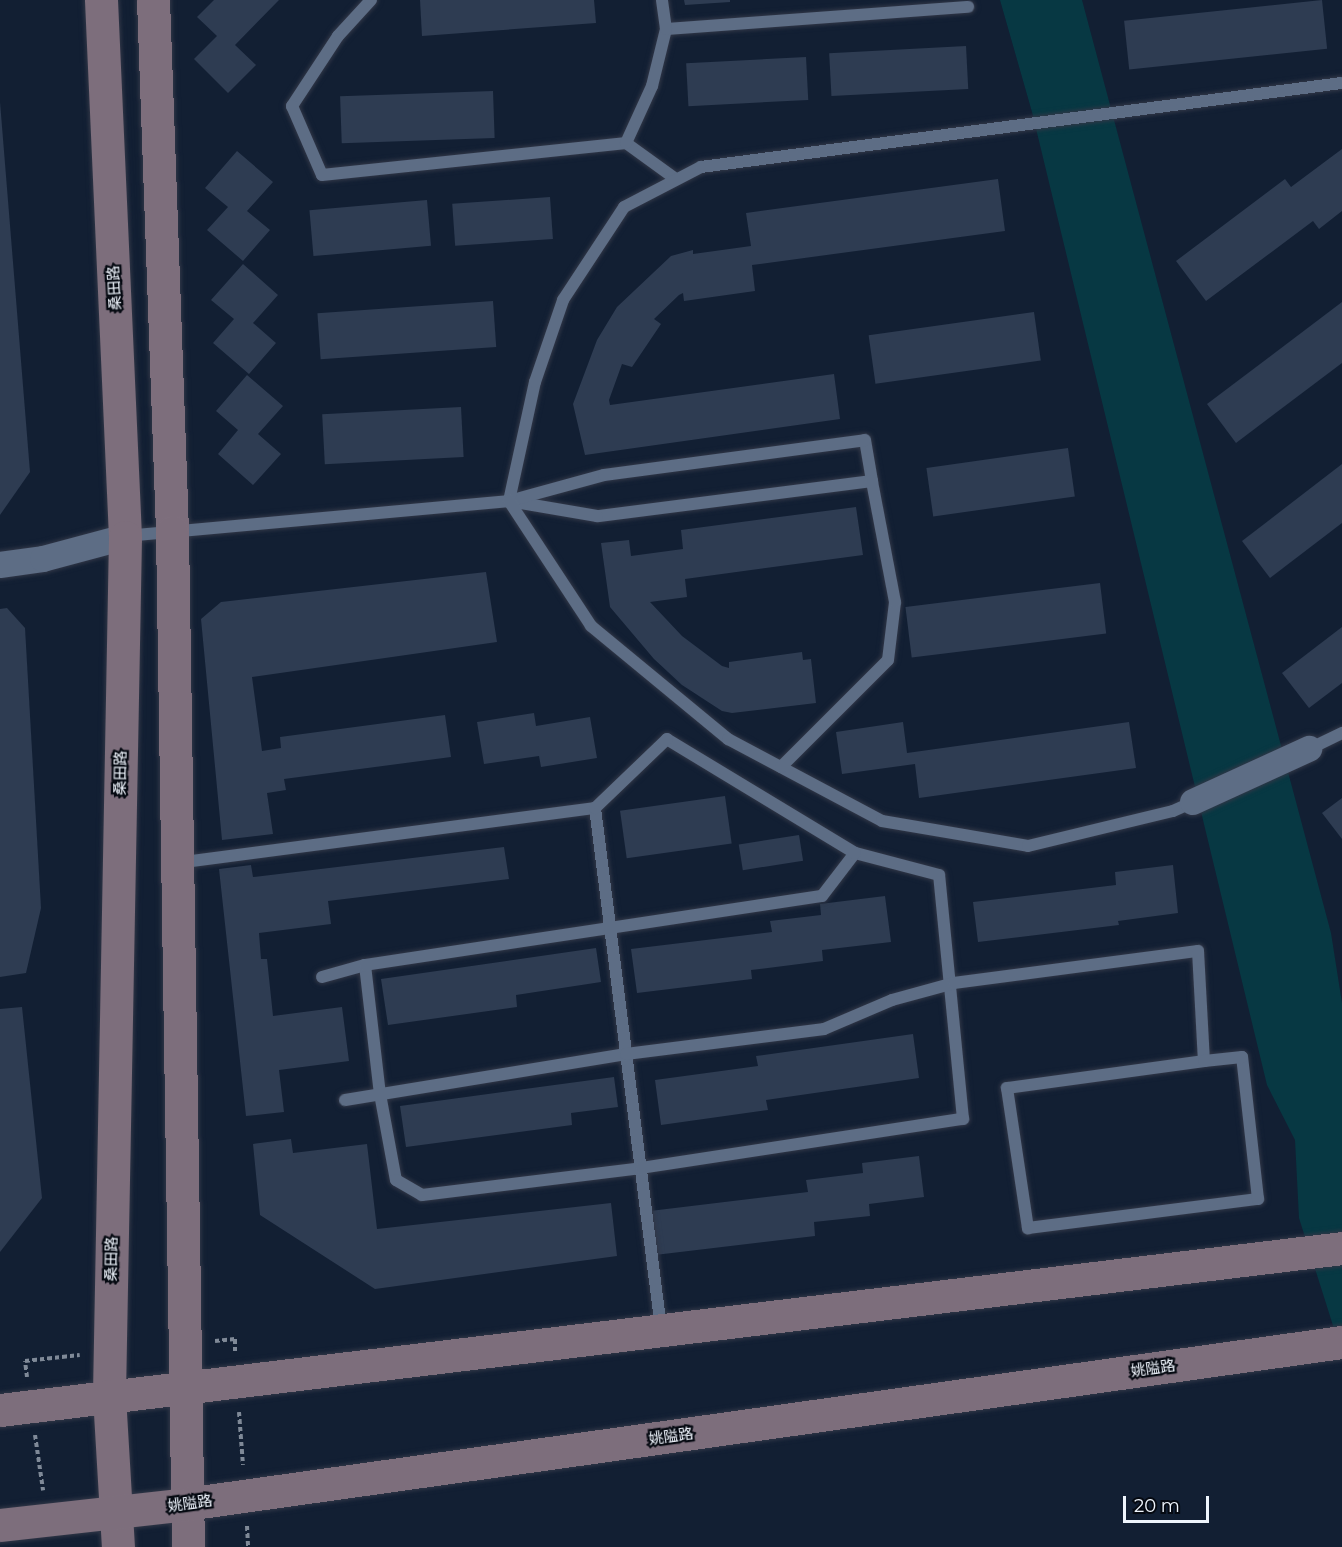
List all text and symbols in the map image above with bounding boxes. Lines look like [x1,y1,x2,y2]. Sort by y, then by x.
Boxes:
street label: 桑田路 [104,265,124,311]
street label: 桑田路 [111,750,129,796]
street label: 桑田路 [102,1236,120,1282]
street label: 姚隘路 [1129,1356,1177,1380]
street label: 姚隘路 [647,1424,695,1448]
scale bar [1126,1484,1212,1522]
street label: 姚隘路 [166,1491,214,1515]
text: 20 m [1134,1495,1180,1517]

